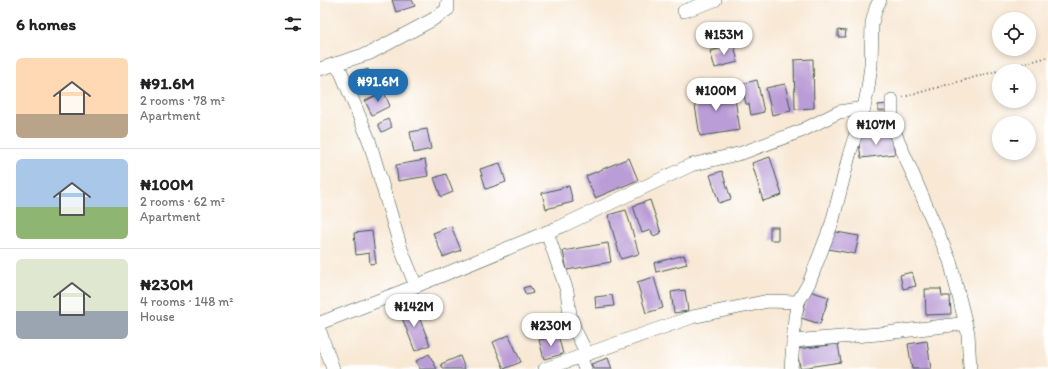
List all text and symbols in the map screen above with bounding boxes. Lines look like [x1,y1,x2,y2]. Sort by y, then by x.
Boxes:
map controls [992,12,1036,160]
button: locate [992,12,1036,56]
icon: filters [282,13,304,35]
text: 6 homes [16,14,76,34]
pin: ₦153M [696,22,752,56]
text: ₦153M [705,27,743,42]
button: + [992,64,1036,108]
pin: ₦91.6M [345,69,411,103]
text: ₦91.6M [140,73,195,93]
icon: home [48,74,96,122]
text: ₦91.6M [357,74,399,89]
pin: ₦100M [688,78,744,112]
text: ₦100M [696,83,736,98]
text: 2 rooms · 78 m² [140,93,225,108]
text: Apartment [140,108,201,123]
pin: ₦107M [848,112,904,146]
button: − [992,116,1036,160]
text: ₦107M [856,117,896,132]
text: ₦100M [140,174,194,194]
icon: home [48,175,96,223]
text: 2 rooms · 62 m² [140,194,225,209]
text: Apartment [140,209,201,224]
text: ₦230M [140,274,193,294]
icon: home [48,275,96,323]
text: 4 rooms · 148 m² [140,294,233,309]
pin: ₦142M [386,294,442,328]
text: ₦142M [394,299,434,314]
text: House [140,309,175,324]
pin: ₦230M [523,313,579,347]
text: ₦230M [531,318,571,333]

